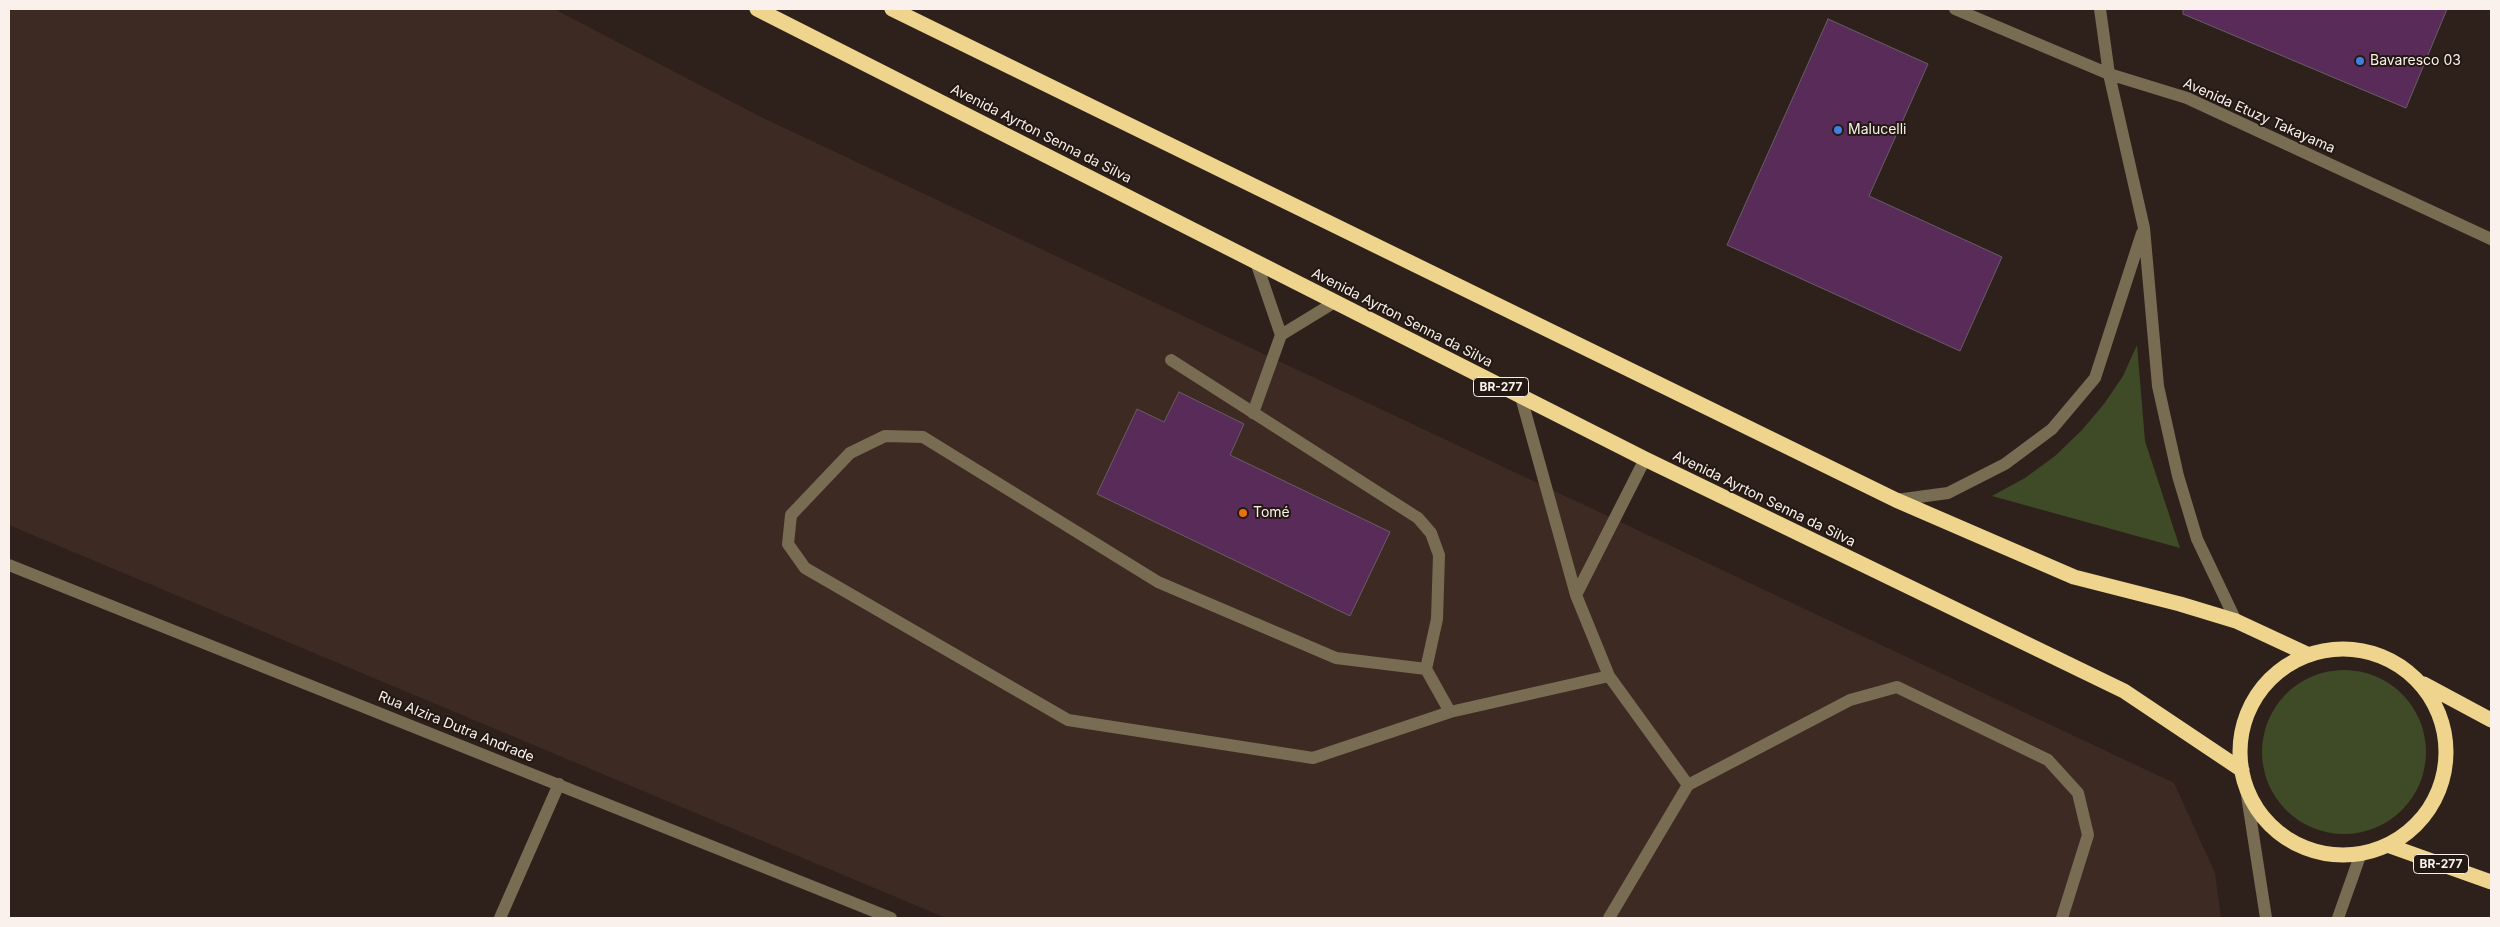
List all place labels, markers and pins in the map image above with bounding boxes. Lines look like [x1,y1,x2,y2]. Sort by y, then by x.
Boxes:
place label: Bavaresco 03 [2370,53,2461,69]
marker: Bavaresco 03 [2354,55,2366,67]
place label: Malucelli [1848,122,1907,138]
marker: Malucelli [1832,124,1844,136]
place label: Tomé [1253,505,1290,521]
marker: Tomé [1237,507,1249,519]

